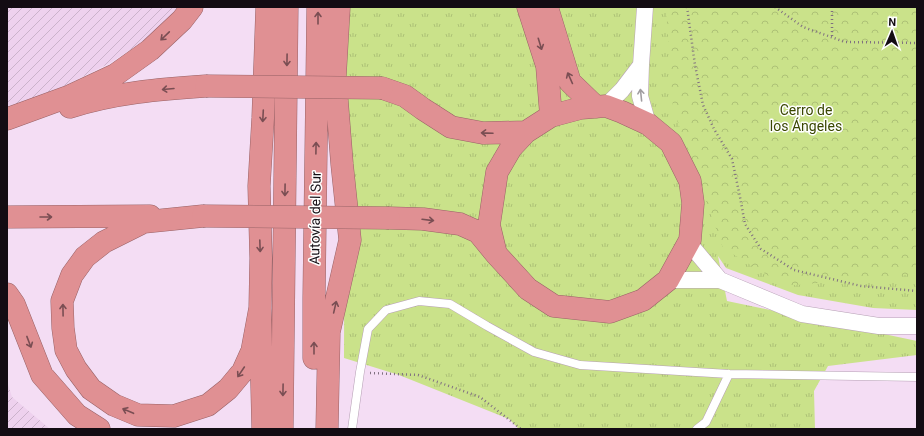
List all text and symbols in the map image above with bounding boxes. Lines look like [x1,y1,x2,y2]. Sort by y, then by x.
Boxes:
one-way arrow [314,12,322,25]
north arrow [872,12,912,52]
text: N [888,16,897,29]
one-way arrow [160,31,170,40]
one-way arrow [537,37,544,50]
one-way arrow [283,53,291,66]
one-way arrow [565,73,573,85]
one-way arrow [161,85,174,92]
one-way arrow [637,89,645,102]
park label: Cerro de los Ángeles [770,102,842,134]
one-way arrow [259,109,267,122]
one-way arrow [481,129,494,137]
one-way arrow [313,142,320,155]
street label: Autovía del Sur [306,171,324,265]
one-way arrow [281,183,289,196]
one-way arrow [39,213,52,221]
one-way arrow [421,216,434,223]
one-way arrow [257,239,264,252]
one-way arrow [331,300,339,313]
one-way arrow [59,304,66,317]
one-way arrow [25,336,33,348]
one-way arrow [310,342,318,355]
one-way arrow [237,366,246,377]
one-way arrow [279,383,287,396]
one-way arrow [123,407,135,414]

